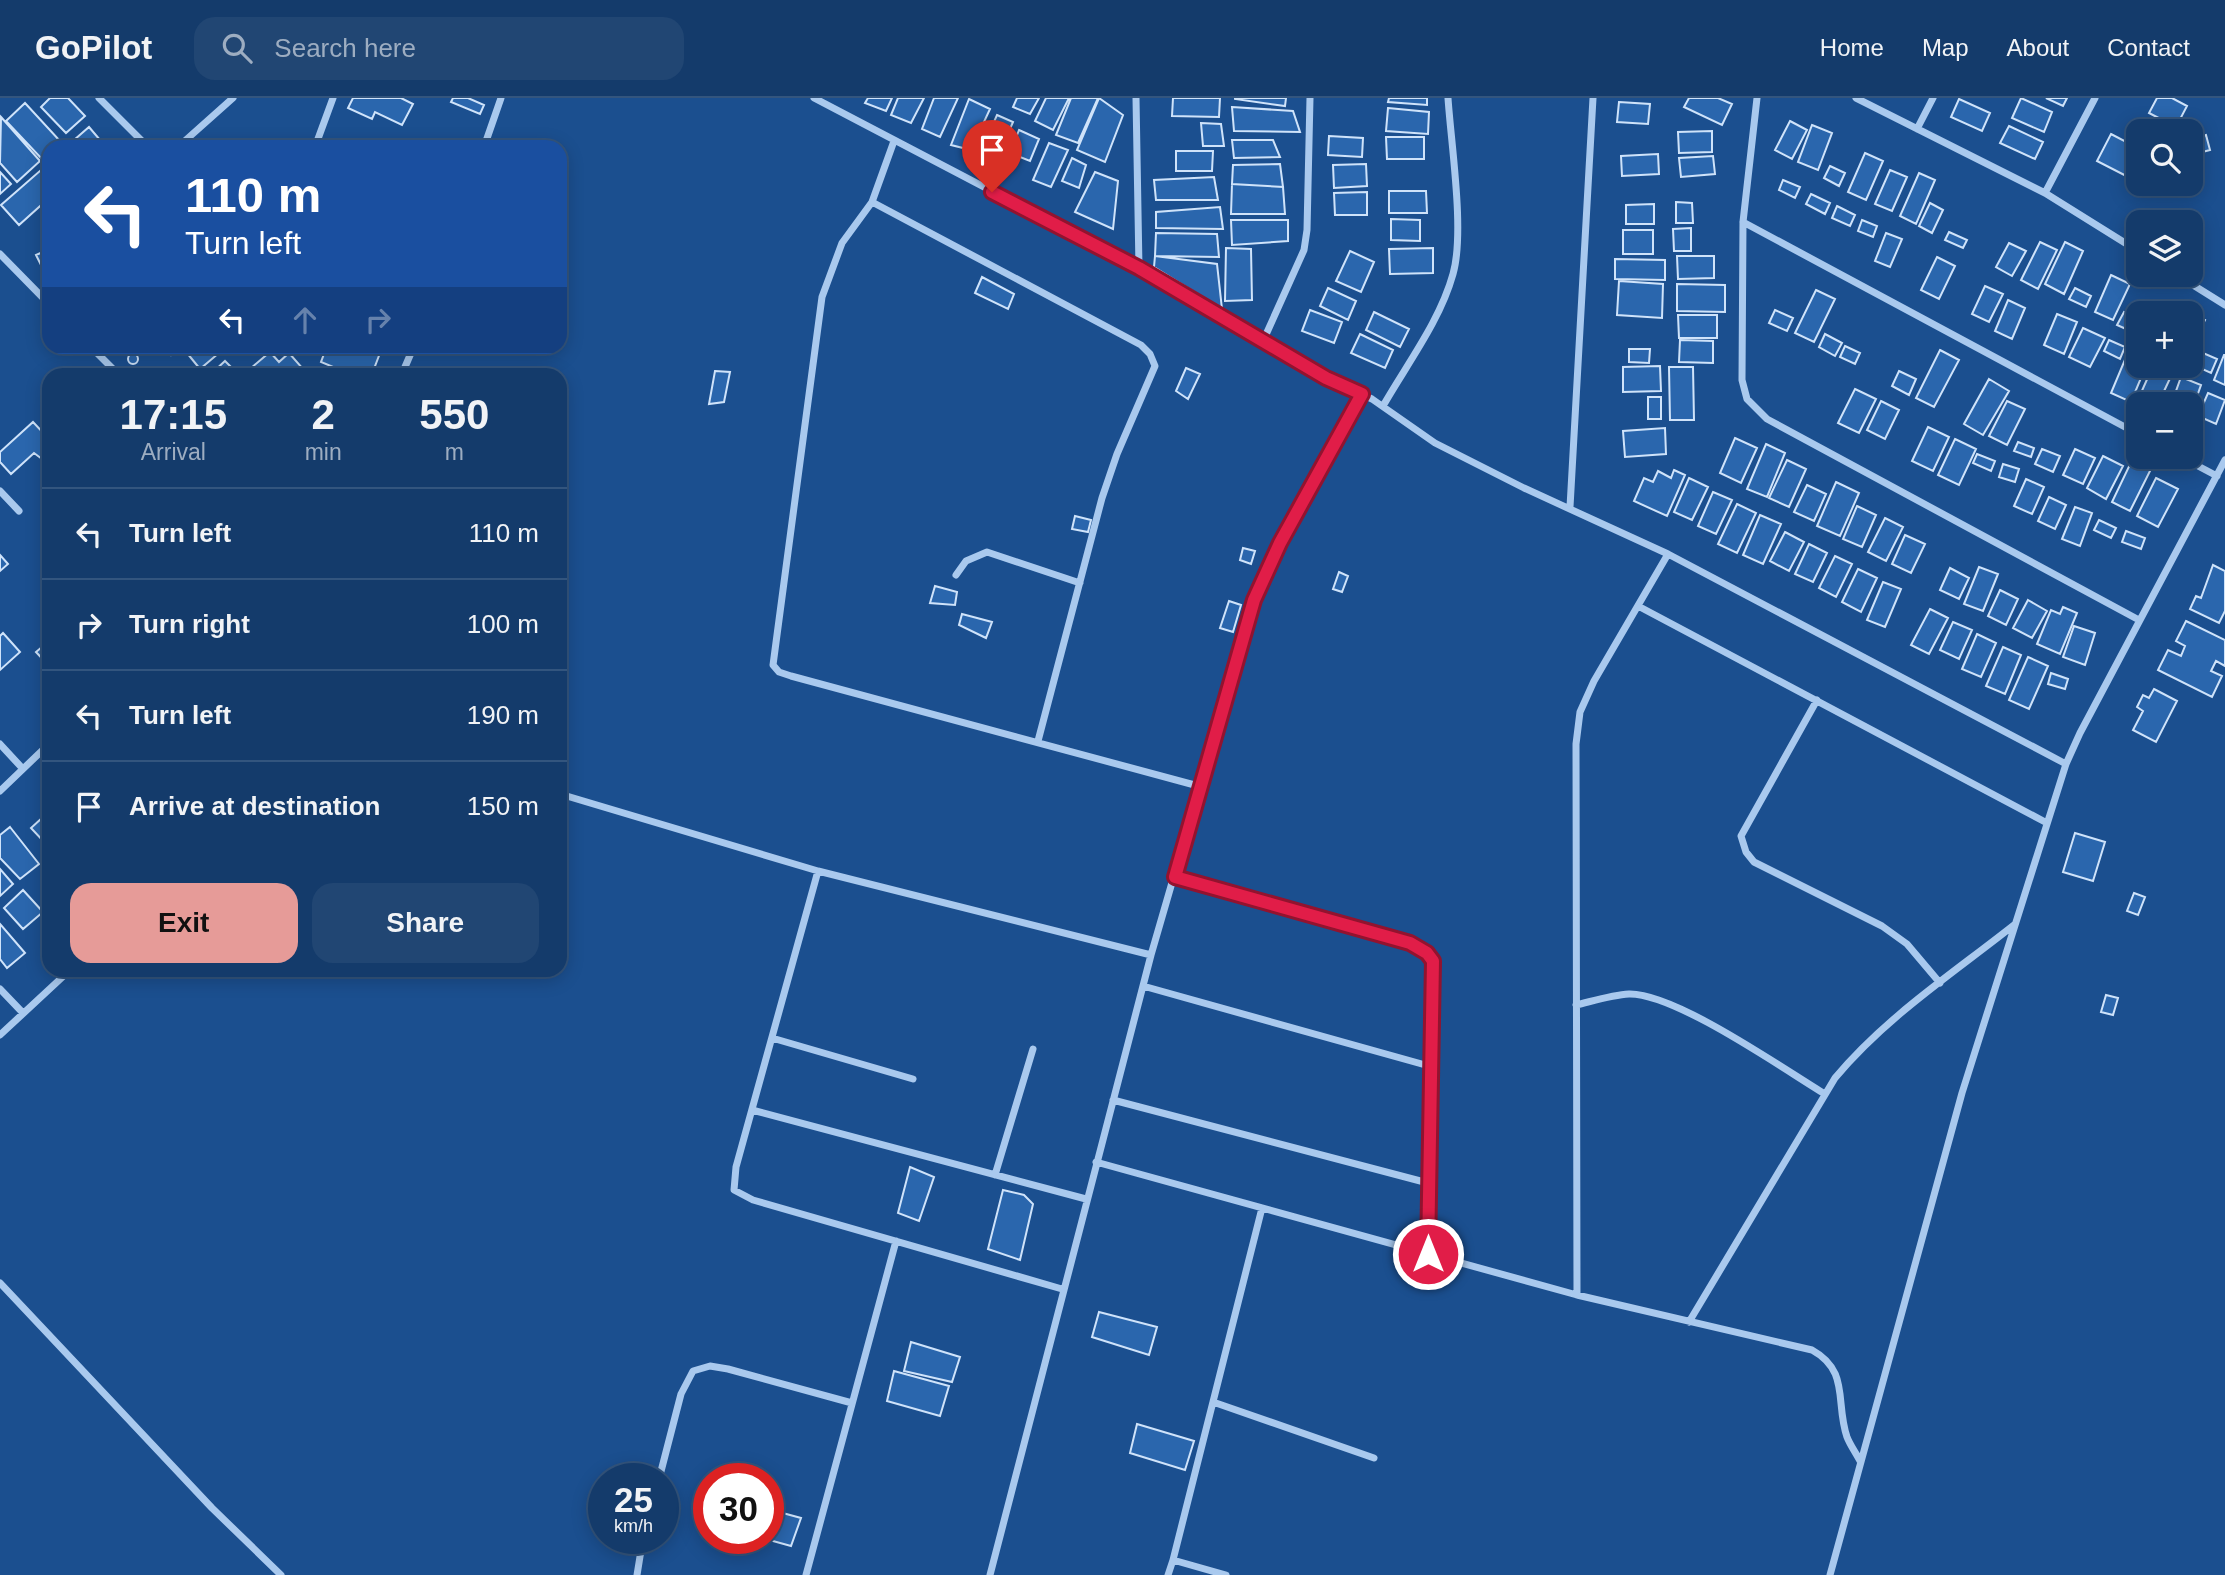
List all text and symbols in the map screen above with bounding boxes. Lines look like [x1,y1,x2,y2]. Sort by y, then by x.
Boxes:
search box [194,17,684,80]
text: GoPilot [35,29,152,66]
icon: search [218,29,256,67]
text: Search here [274,33,416,63]
text: Home [1820,34,1884,61]
text: Map [1922,34,1969,61]
text: About [2007,34,2069,61]
text: Contact [2107,34,2190,61]
map controls [2126,119,2203,469]
button: search [2126,119,2203,196]
pin [962,120,1022,192]
icon: arrive [973,131,1011,169]
icon: left [70,168,161,259]
text: 110 m [185,168,321,222]
button: layers [2126,210,2203,287]
text: Turn left [185,225,301,261]
icon: left [213,301,251,339]
icon: ahead [286,301,324,339]
icon: right [359,301,397,339]
button: + [2126,301,2203,378]
text: 17:15 [120,391,227,438]
text: 2 [311,391,335,438]
text: 550 [419,391,489,438]
button: − [2126,392,2203,469]
text: Arrival [141,439,206,465]
text: min [305,439,342,465]
text: m [445,439,464,465]
icon: left [70,515,108,553]
text: Turn left [129,518,231,548]
text: 110 m [469,518,539,548]
icon: right [70,606,108,644]
text: Turn right [129,609,250,639]
text: 100 m [467,609,539,639]
icon: left [70,697,108,735]
text: Turn left [129,700,231,730]
text: 190 m [467,700,539,730]
icon: arrive [70,788,108,826]
text: Arrive at destination [129,791,380,821]
text: 150 m [467,791,539,821]
button: Exit [70,883,298,963]
button: Share [312,883,539,963]
position arrow [1391,1217,1465,1291]
speed limit sign: 30 [693,1463,784,1554]
text: 25 [614,1480,653,1519]
text: km/h [614,1516,653,1536]

